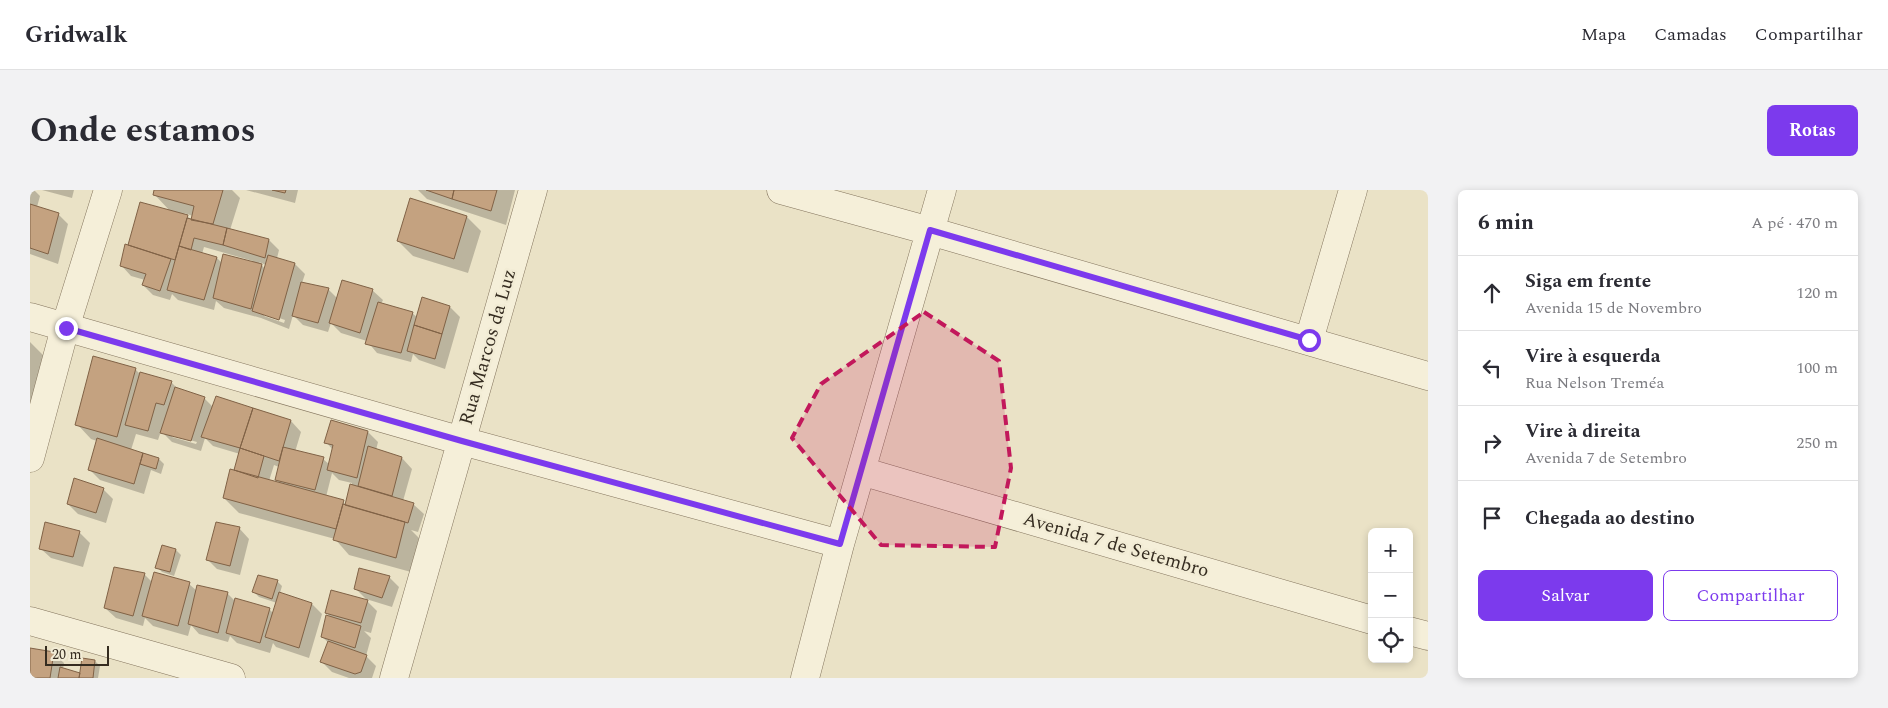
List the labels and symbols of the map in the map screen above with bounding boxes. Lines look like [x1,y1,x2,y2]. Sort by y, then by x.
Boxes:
street label: Rua Marcos da Luz [452,266,524,428]
route end [55,317,78,340]
route start [1298,329,1321,352]
street label: Avenida 7 de Setembro [1020,505,1212,585]
scale bar [45,643,109,666]

